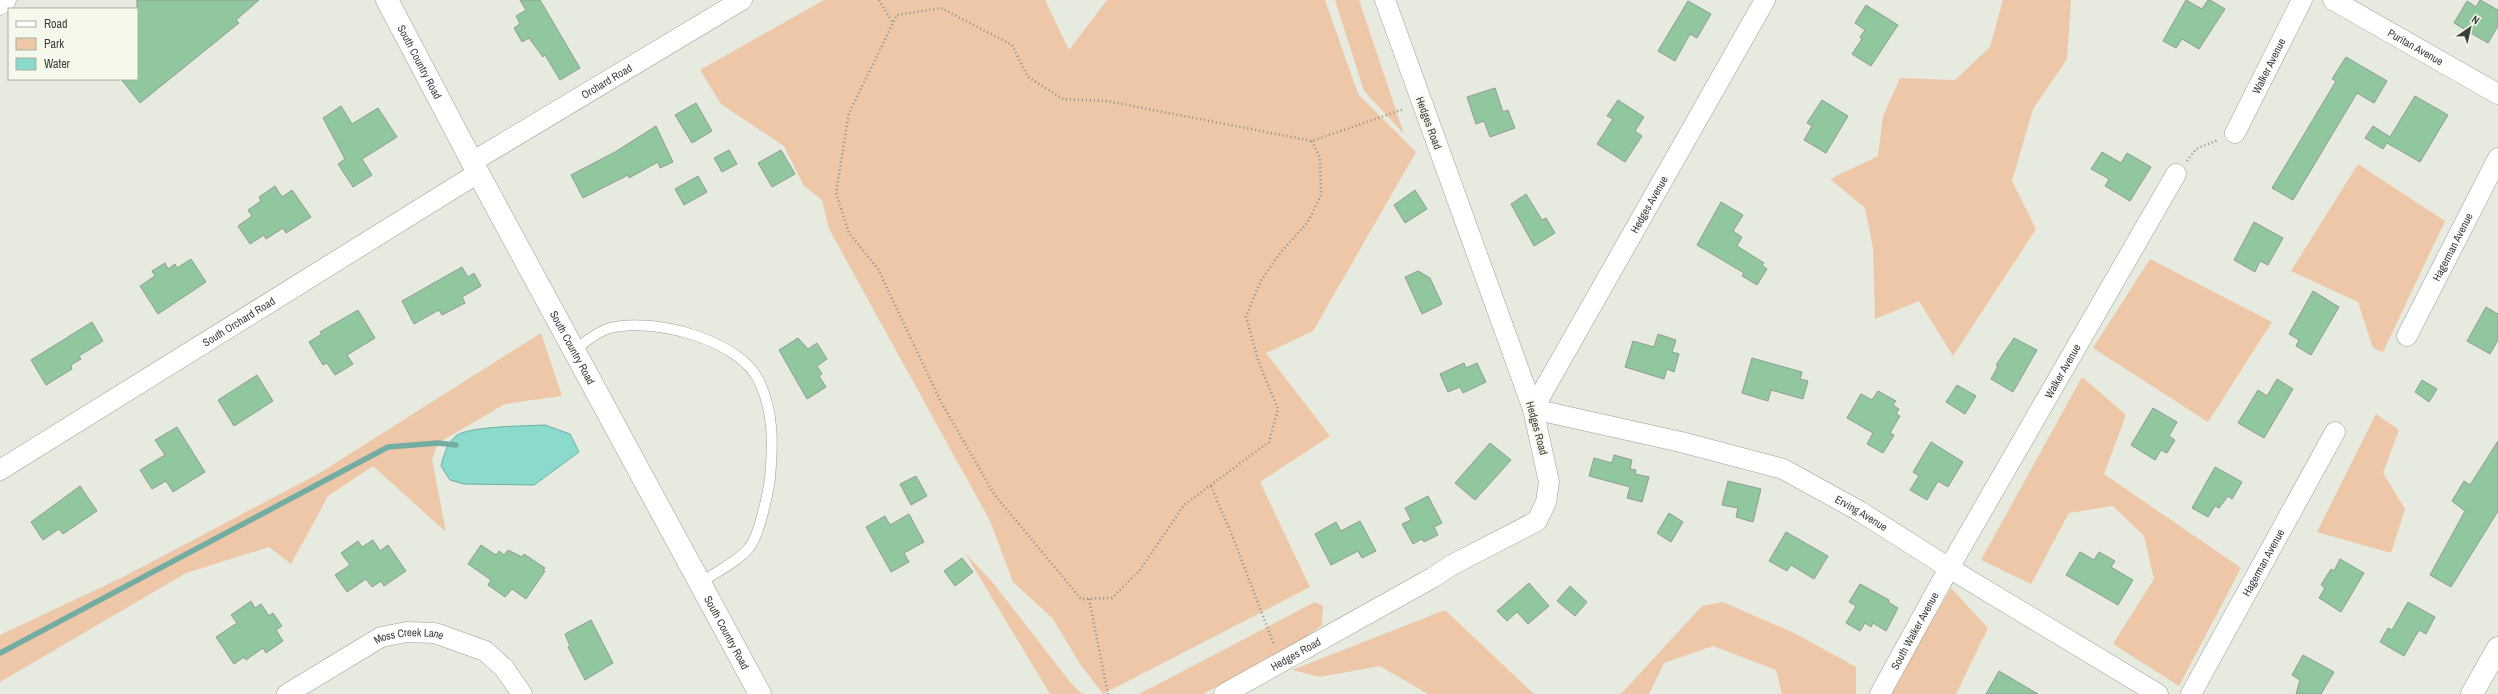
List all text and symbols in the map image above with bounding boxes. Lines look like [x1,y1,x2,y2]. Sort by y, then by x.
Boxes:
legend [8,8,138,80]
north arrow [2450,8,2490,48]
text: N [2469,12,2482,27]
text: Road [44,16,68,32]
street label: South Country Road [394,22,445,101]
street label: Puritan Avenue [2385,26,2446,68]
text: Park [44,36,64,52]
street label: Walker Avenue [2249,36,2289,96]
text: Water [44,56,71,72]
street label: Orchard Road [579,61,635,102]
street label: Hedges Road [1413,95,1445,151]
street label: Hedges Avenue [1627,173,1671,236]
street label: Hagerman Avenue [2429,211,2476,283]
street label: South Orchard Road [200,294,278,350]
street label: South Country Road [547,308,598,387]
street label: Walker Avenue [2041,341,2084,401]
street label: Hedges Road [1523,400,1551,456]
street label: Erving Avenue [1833,492,1890,534]
street label: Hagerman Avenue [2239,526,2287,599]
street label: South Walker Avenue [1888,590,1941,672]
street label: South Country Road [701,593,752,672]
street label: Moss Creek Lane [371,625,446,647]
street label: Hedges Road [1268,634,1323,674]

